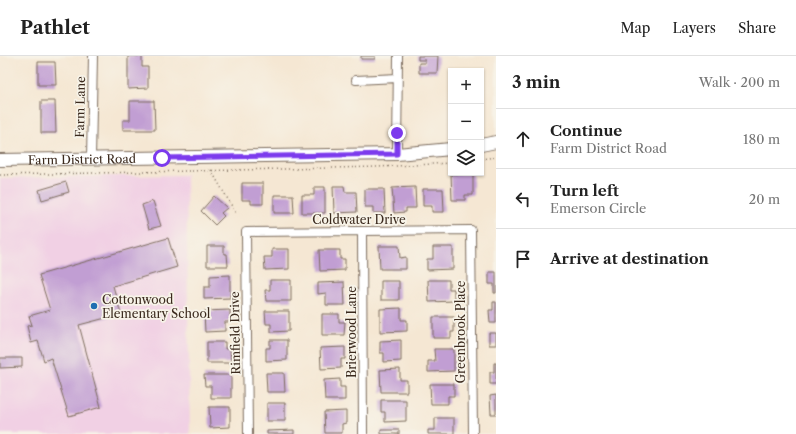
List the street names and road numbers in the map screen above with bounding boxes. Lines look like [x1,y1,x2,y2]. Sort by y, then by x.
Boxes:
street label: Farm Lane [72,76,88,138]
street label: Farm District Road [28,150,137,167]
street label: Coldwater Drive [312,212,406,227]
street label: Greenbrook Place [453,280,468,384]
street label: Brierwood Lane [344,286,359,378]
street label: Rimfield Drive [227,291,243,375]

